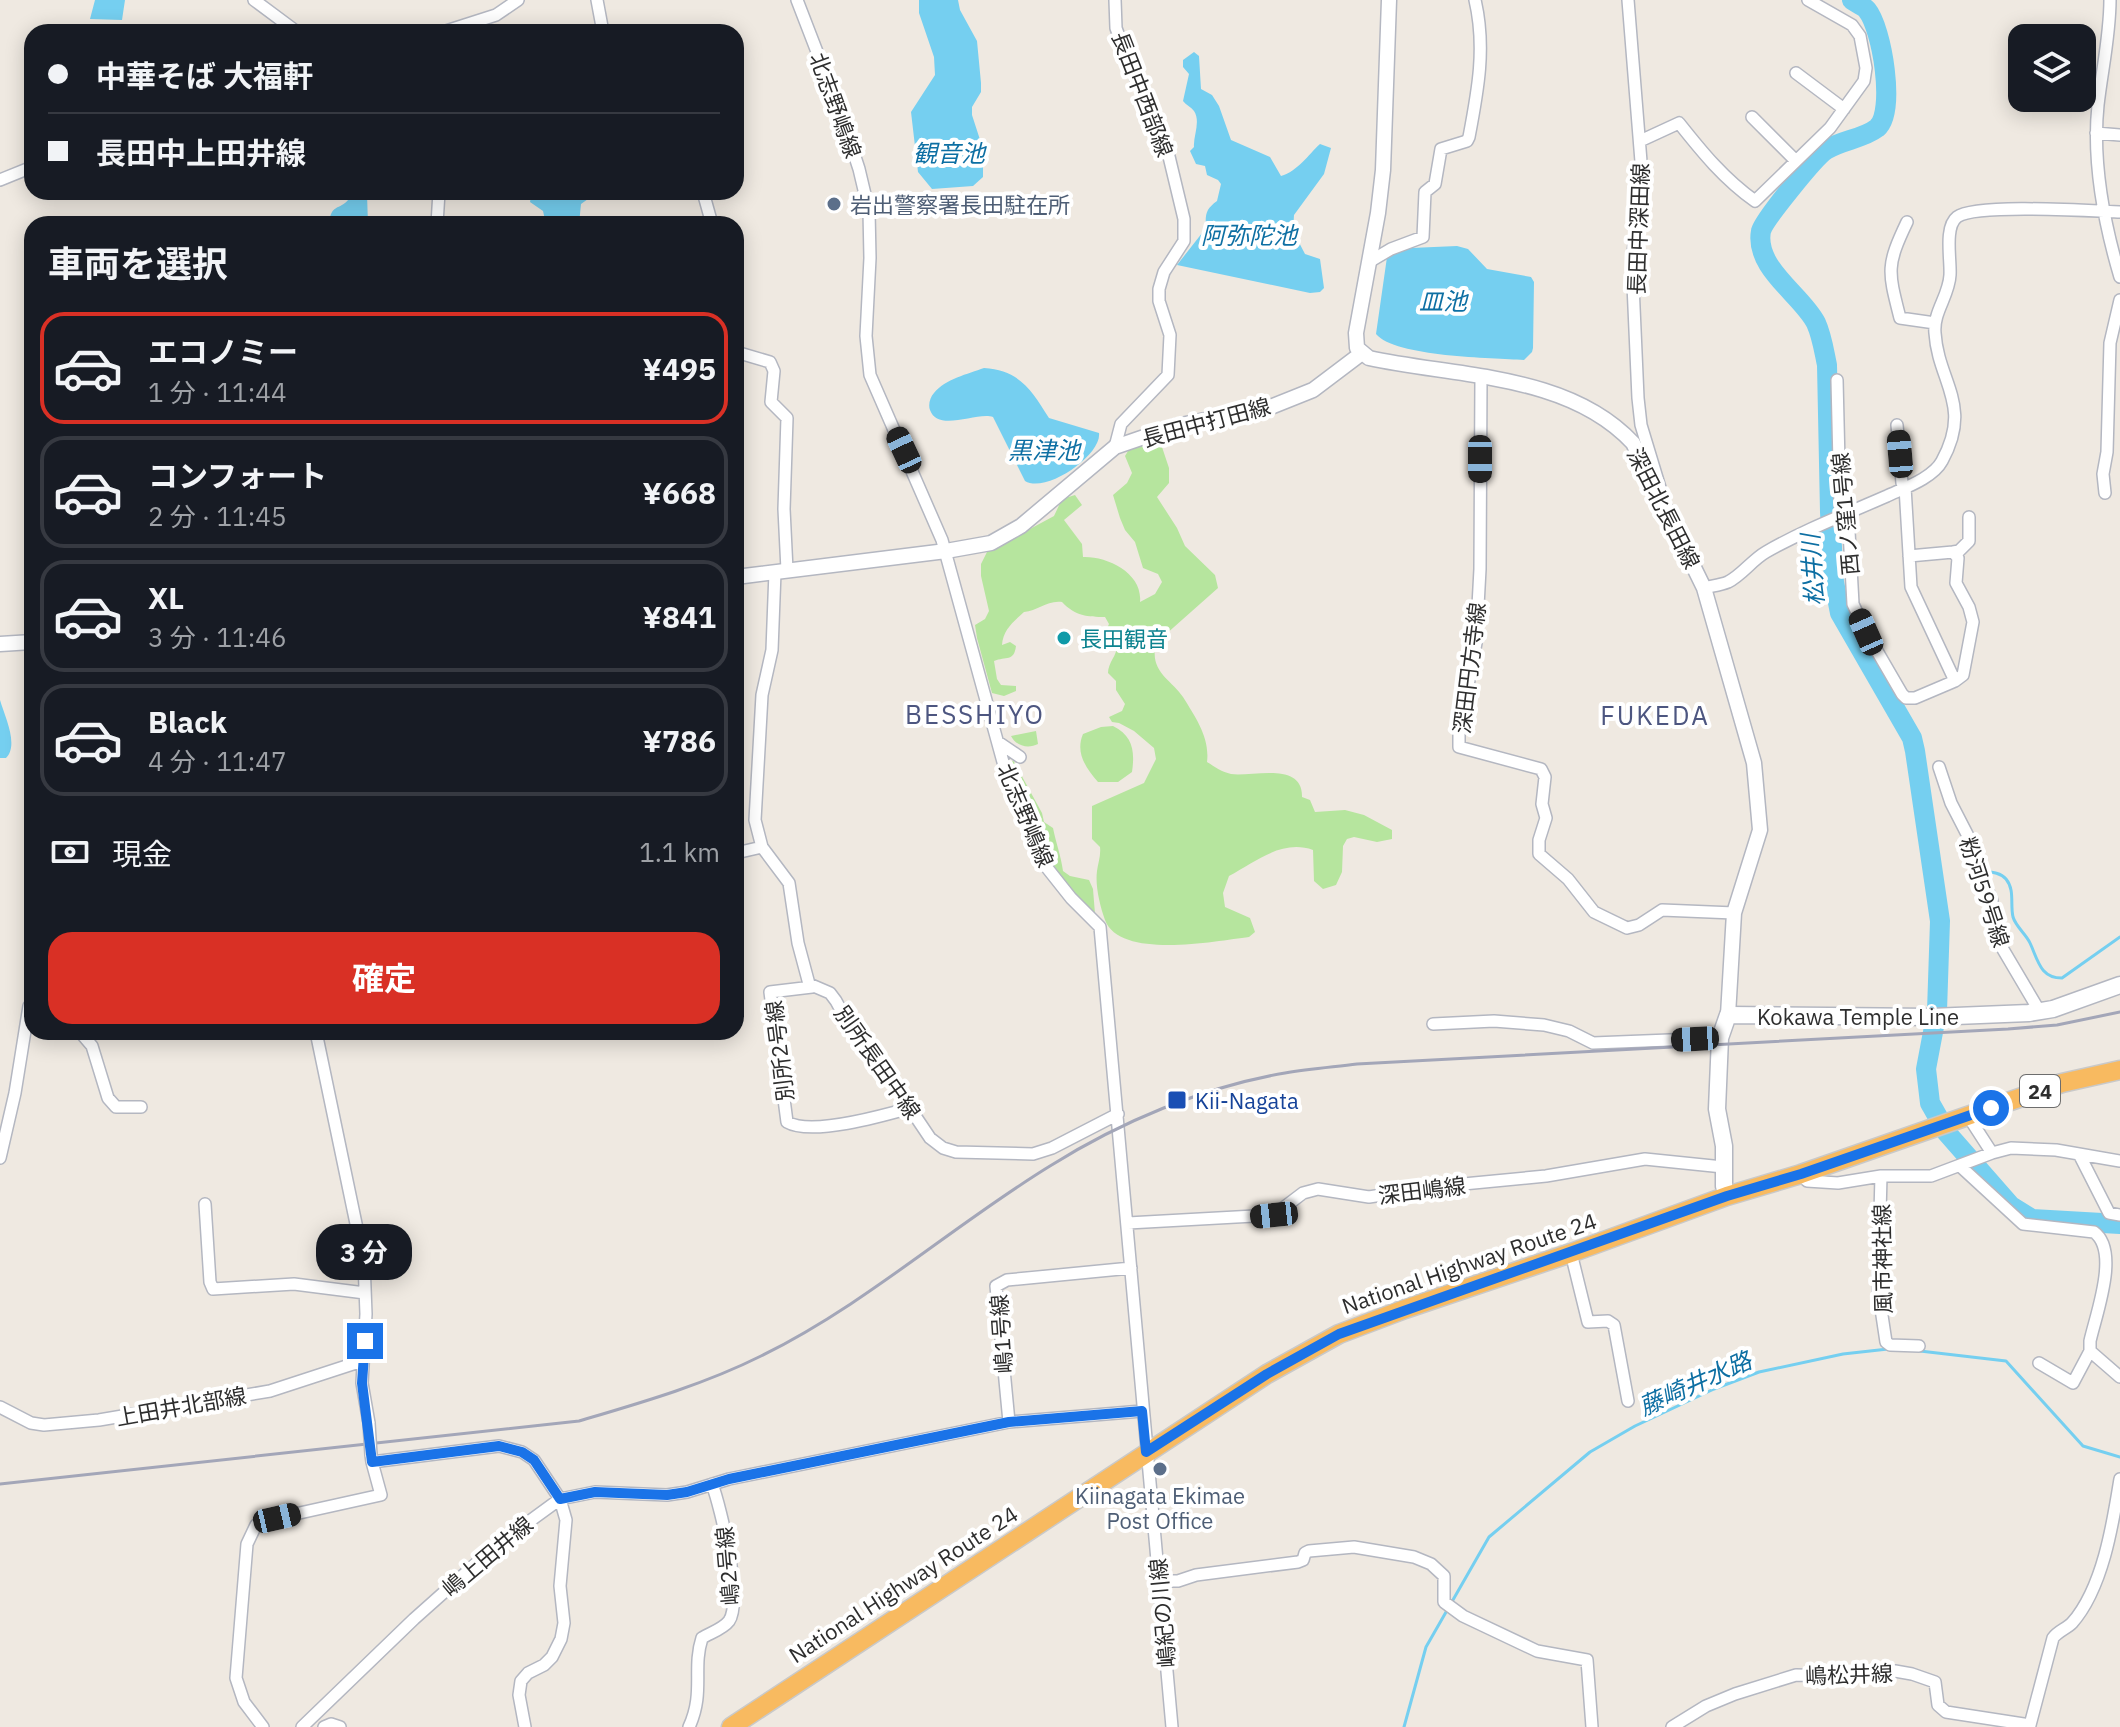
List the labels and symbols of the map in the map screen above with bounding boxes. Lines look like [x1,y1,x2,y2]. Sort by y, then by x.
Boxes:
street label: 長田中西部線 [1106,27,1180,161]
street label: 北志野嶋線 [804,48,868,162]
water label: 観音池 [913,137,987,169]
street label: 長田中深田線 [1621,163,1655,295]
place label: 岩出警察署長田駐在所 [850,190,1070,219]
marker: 岩出警察署長田駐在所 [825,195,843,213]
water label: 阿弥陀池 [1201,219,1299,251]
water label: 皿池 [1419,285,1469,317]
street label: 長田中打田線 [1138,391,1274,453]
car [883,423,925,477]
car [1886,429,1914,479]
water label: 黒津池 [1008,434,1082,466]
car [1468,435,1492,483]
street label: 深田北長田線 [1621,443,1707,573]
street label: 西ノ窪1号線 [1825,451,1865,577]
water label: 松井川 [1793,530,1830,607]
street label: 深田円方寺線 [1447,601,1491,735]
car [1845,605,1887,659]
place label: 長田観音 [1080,624,1168,653]
marker: 長田観音 [1055,629,1073,647]
district label: BESSHIYO [905,697,1045,731]
district label: FUKEDA [1600,698,1710,732]
street label: 北志野嶋線 [991,759,1061,871]
street label: 粉河59号線 [1954,833,2016,951]
street label: 別所2号線 [758,999,800,1103]
street label: 別所長田中線 [828,1000,928,1124]
street label: Kokawa Temple Line [1757,1002,1959,1031]
car [1670,1026,1720,1052]
road number: 24 [2020,1075,2060,1107]
place label: Kii-Nagata [1195,1086,1299,1115]
marker: Kii-Nagata [1166,1089,1188,1111]
route start [1973,1090,2009,1126]
street label: 深田嶋線 [1377,1170,1467,1210]
car [1249,1201,1299,1229]
street label: 風市神社線 [1867,1204,1897,1314]
street label: National Highway Route 24 [1338,1206,1600,1320]
callout: 3 分 [317,1225,413,1281]
street label: 嶋1号線 [984,1293,1018,1375]
route end [347,1323,383,1359]
water label: 藤崎井水路 [1634,1343,1758,1422]
street label: 上田井北部線 [113,1380,249,1432]
marker: Kiinagata Ekimae Post Office [1151,1460,1169,1478]
place label: Kiinagata Ekimae Post Office [1075,1481,1245,1535]
street label: National Highway Route 24 [783,1499,1023,1669]
car [251,1501,303,1535]
street label: 嶋上田井線 [436,1510,538,1602]
street label: 嶋2号線 [709,1525,745,1607]
street label: 嶋紀の川線 [1143,1557,1181,1669]
street label: 嶋松井線 [1805,1658,1893,1690]

